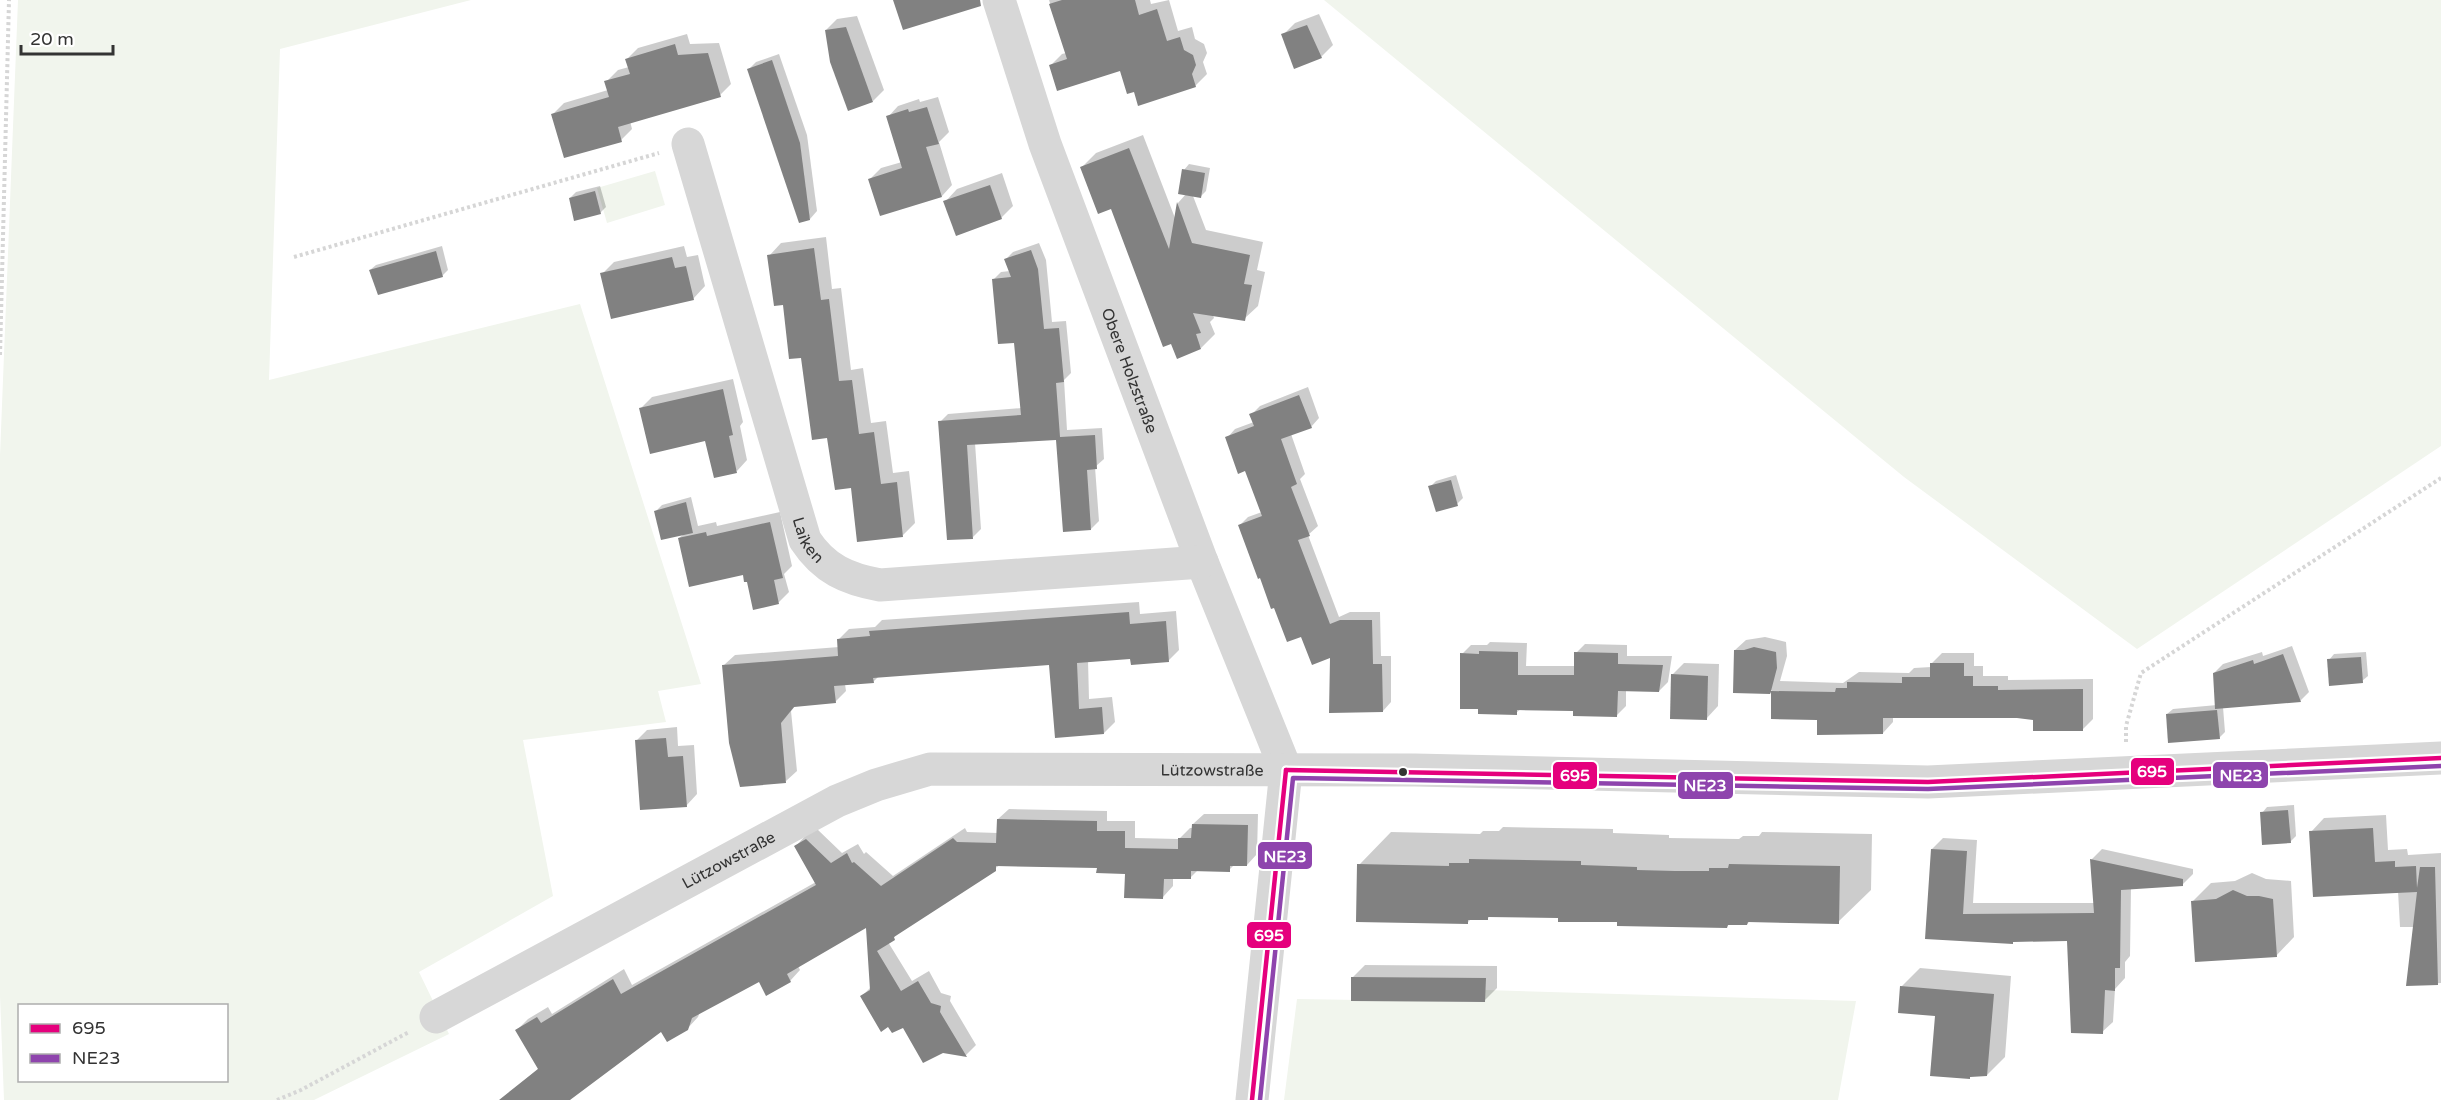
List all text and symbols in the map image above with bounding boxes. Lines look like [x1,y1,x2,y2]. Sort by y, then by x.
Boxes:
scale bar [21,18,112,56]
text: 20 m [30,28,74,50]
street label: Obere Holzstraße [1096,305,1162,436]
street label: Laiken [788,515,828,568]
line badge: 695 [2130,757,2175,786]
street label: Lützowstraße [1160,760,1264,781]
line badge: 695 [1552,761,1598,790]
line badge: NE23 [2212,761,2269,789]
text: 695 [2137,762,2167,782]
unlabelled marker [1397,766,1409,778]
text: 695 [1560,766,1590,786]
text: NE23 [2219,766,2263,786]
line badge: NE23 [1677,771,1734,800]
text: NE23 [1683,776,1727,796]
street label: Lützowstraße [679,827,779,894]
line badge: NE23 [1257,841,1313,870]
text: NE23 [1263,847,1307,867]
line badge: 695 [1246,921,1292,949]
text: 695 [1254,926,1284,946]
legend [18,1004,228,1082]
text: 695 [72,1017,106,1039]
text: NE23 [72,1047,121,1069]

